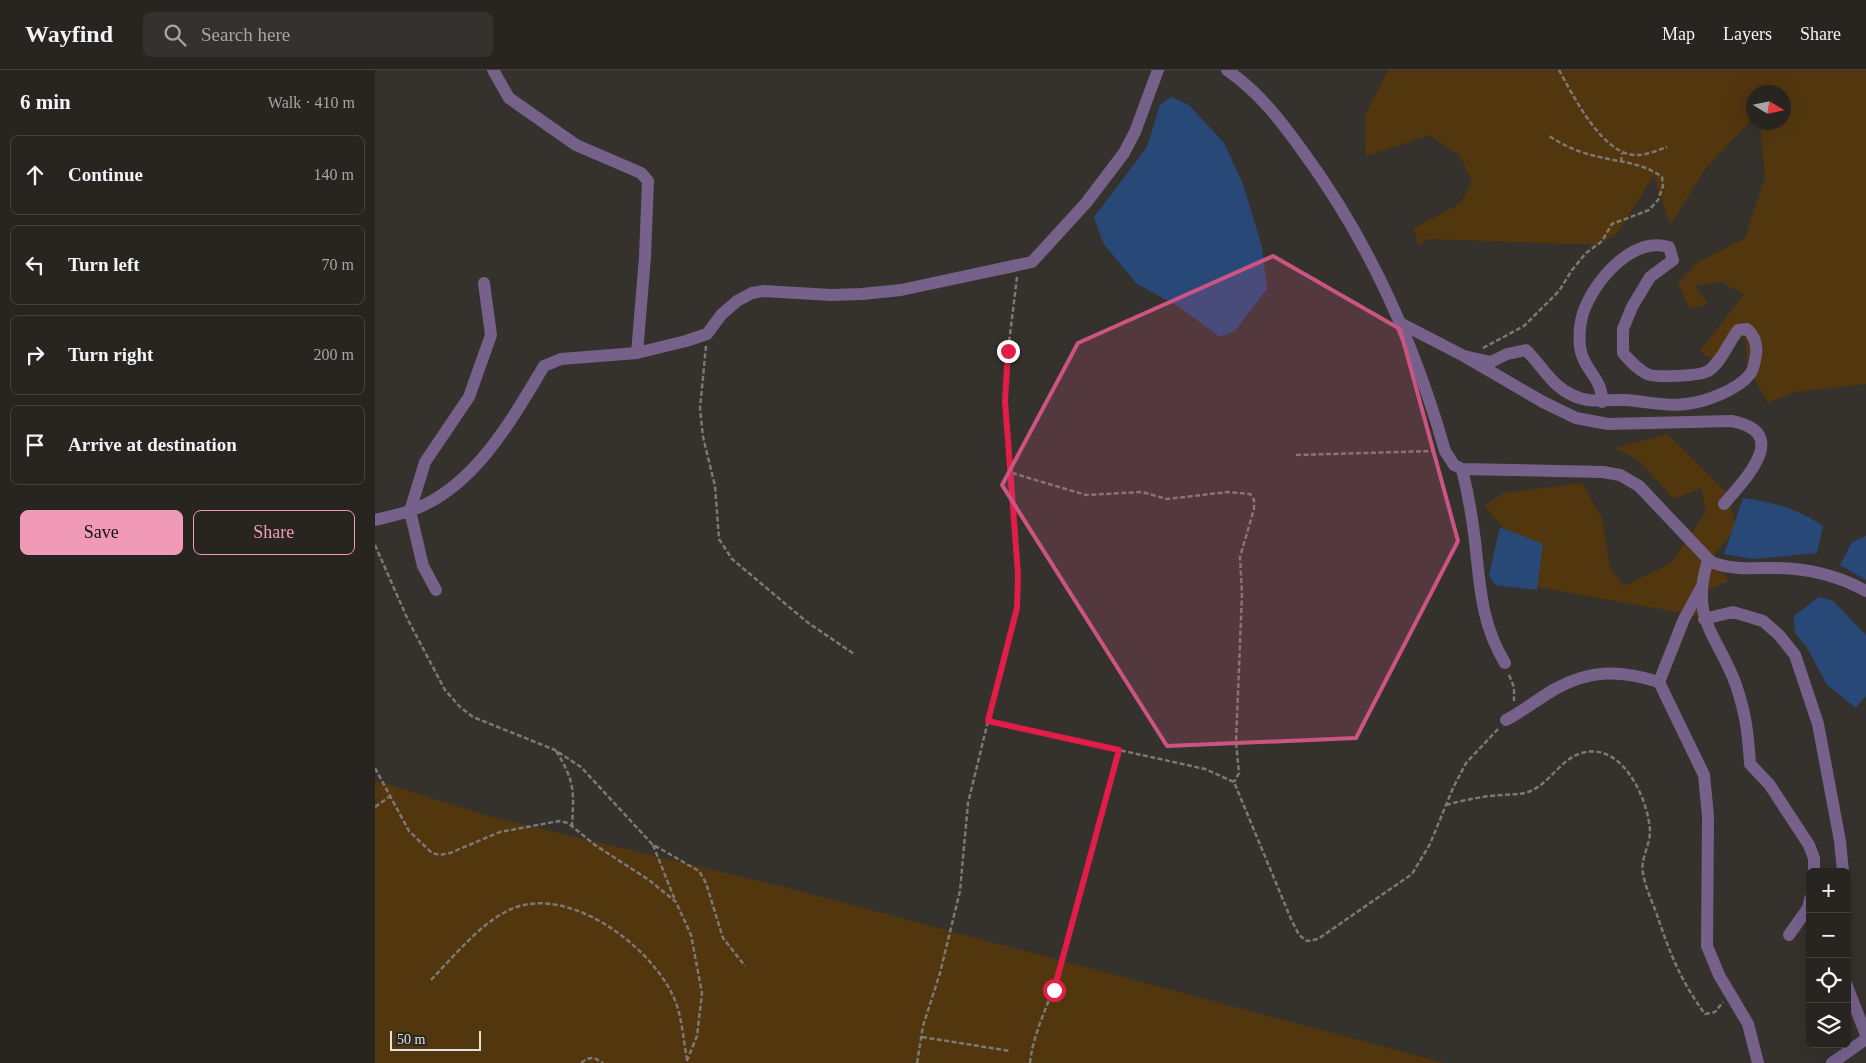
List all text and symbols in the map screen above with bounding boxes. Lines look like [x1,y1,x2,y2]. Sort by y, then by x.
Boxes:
search box [143,12,493,57]
text: Wayfind [25,21,113,47]
icon: search [161,21,189,49]
text: Search here [201,24,290,45]
text: Map [1662,24,1695,44]
text: Layers [1723,24,1772,44]
text: Share [1800,24,1841,44]
north arrow [1746,85,1791,130]
text: 6 min [20,90,71,114]
text: Walk · 410 m [268,94,355,111]
icon: ahead [21,161,49,189]
text: Continue [68,164,143,185]
text: 140 m [314,166,354,183]
icon: left [21,251,49,279]
text: Turn left [68,254,140,275]
text: 70 m [322,256,354,273]
route end [997,340,1020,363]
icon: right [21,341,49,369]
text: Turn right [68,344,153,365]
text: 200 m [314,346,354,363]
icon: arrive [21,431,49,459]
text: Arrive at destination [68,434,237,455]
button: Save [20,510,183,555]
button: Share [193,510,355,555]
map controls [1806,868,1851,1048]
button: + [1806,868,1851,913]
button: − [1806,913,1851,958]
button: locate [1806,958,1851,1003]
route start [1043,979,1066,1002]
button: layers [1806,1003,1851,1048]
scale bar [390,1028,481,1051]
text: 50 m [397,1032,425,1047]

